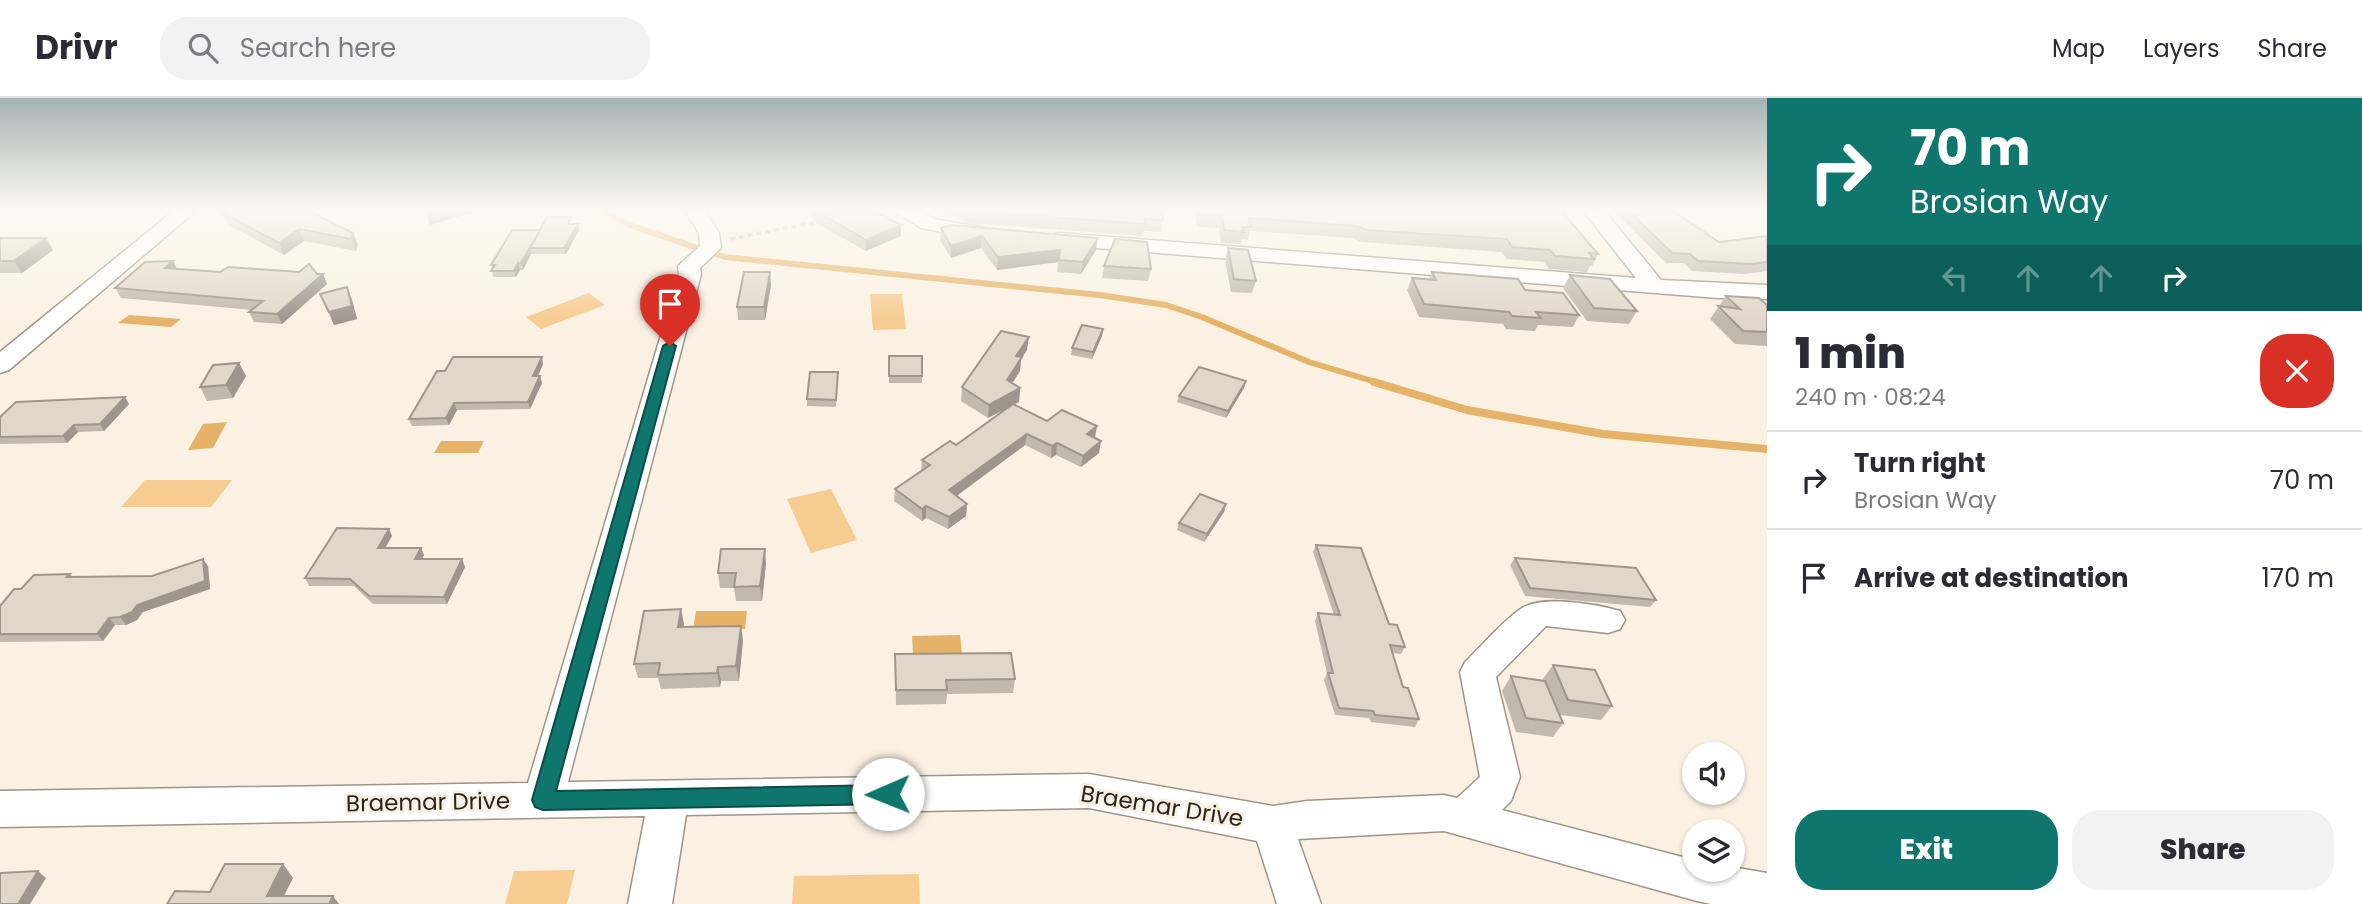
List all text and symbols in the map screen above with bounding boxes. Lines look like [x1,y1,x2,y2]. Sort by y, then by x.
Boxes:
search box [160,17,650,80]
text: Drivr [35,24,118,71]
icon: search [184,29,222,67]
text: Search here [240,30,396,66]
text: Map [2052,32,2105,65]
text: Layers [2143,32,2219,65]
text: Share [2257,32,2327,65]
text: 70 m [1910,114,2030,182]
icon: right [1795,126,1886,217]
text: Brosian Way [1910,179,2108,224]
icon: left [1936,259,1974,297]
icon: ahead [2009,259,2047,297]
icon: ahead [2082,259,2120,297]
icon: right [2155,259,2193,297]
pin [640,274,700,346]
icon: arrive [651,285,689,323]
text: 1 min [1795,324,1906,383]
button: close [2260,334,2334,408]
text: 240 m · 08:24 [1795,381,1946,413]
text: Turn right [1854,445,1986,481]
icon: right [1795,461,1833,499]
text: 70 m [2270,462,2334,498]
text: Brosian Way [1854,484,1996,516]
icon: arrive [1795,559,1833,597]
text: Arrive at destination [1854,560,2129,596]
text: 170 m [2261,560,2334,596]
map controls [1682,742,1745,882]
button: sound [1682,742,1745,805]
position arrow [851,757,925,831]
street label: Braemar Drive [1078,777,1246,835]
street label: Braemar Drive [346,785,510,819]
button: Exit [1795,810,2058,890]
button: Share [2072,810,2334,890]
button: layers [1682,819,1745,882]

